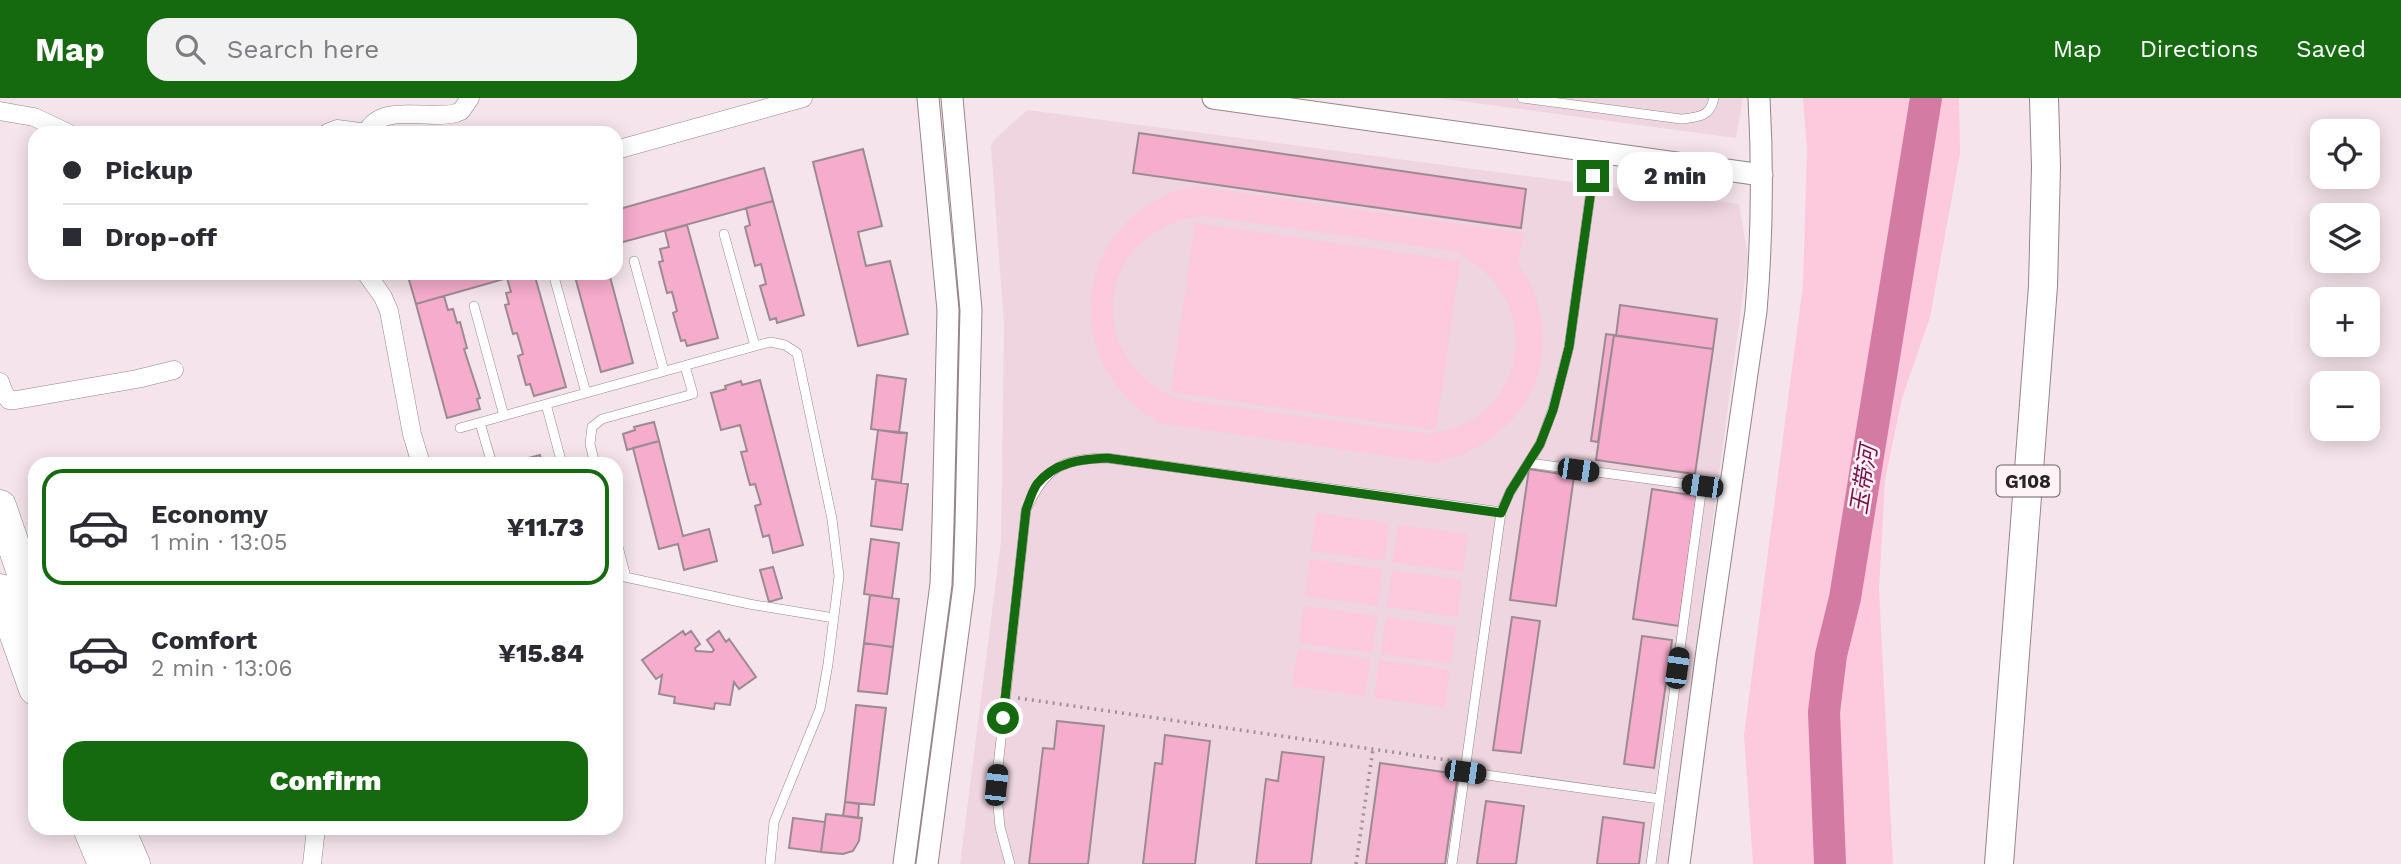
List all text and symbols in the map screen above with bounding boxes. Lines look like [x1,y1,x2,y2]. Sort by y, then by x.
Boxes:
search box [147,18,637,81]
text: Map [35,30,105,69]
icon: search [171,30,209,68]
text: Search here [227,34,379,64]
text: Map [2053,35,2102,63]
text: Directions [2140,35,2258,63]
text: Saved [2296,35,2366,63]
map controls [2310,119,2380,441]
button: locate [2310,119,2380,189]
callout: 2 min [1618,152,1733,200]
text: Pickup [105,155,193,185]
route end [1577,160,1609,192]
text: 2 min [1644,163,1706,190]
button: layers [2310,203,2380,273]
text: Drop-off [105,222,217,252]
button: + [2310,287,2380,357]
button: − [2310,371,2380,441]
water label: 玉带河 [1845,440,1883,516]
car [1556,457,1601,483]
road number: G108 [1996,466,2060,496]
car [1680,473,1725,499]
icon: car [67,496,130,559]
text: Economy [151,499,268,529]
text: ¥11.73 [507,512,584,542]
text: 1 min · 13:05 [151,529,287,556]
icon: car [67,622,130,685]
text: Comfort [151,625,257,655]
text: ¥15.84 [498,638,584,668]
car [1664,646,1691,690]
text: 2 min · 13:06 [151,655,292,682]
route start [987,702,1019,734]
button: Confirm [63,741,588,821]
car [1443,759,1488,785]
car [984,763,1009,807]

